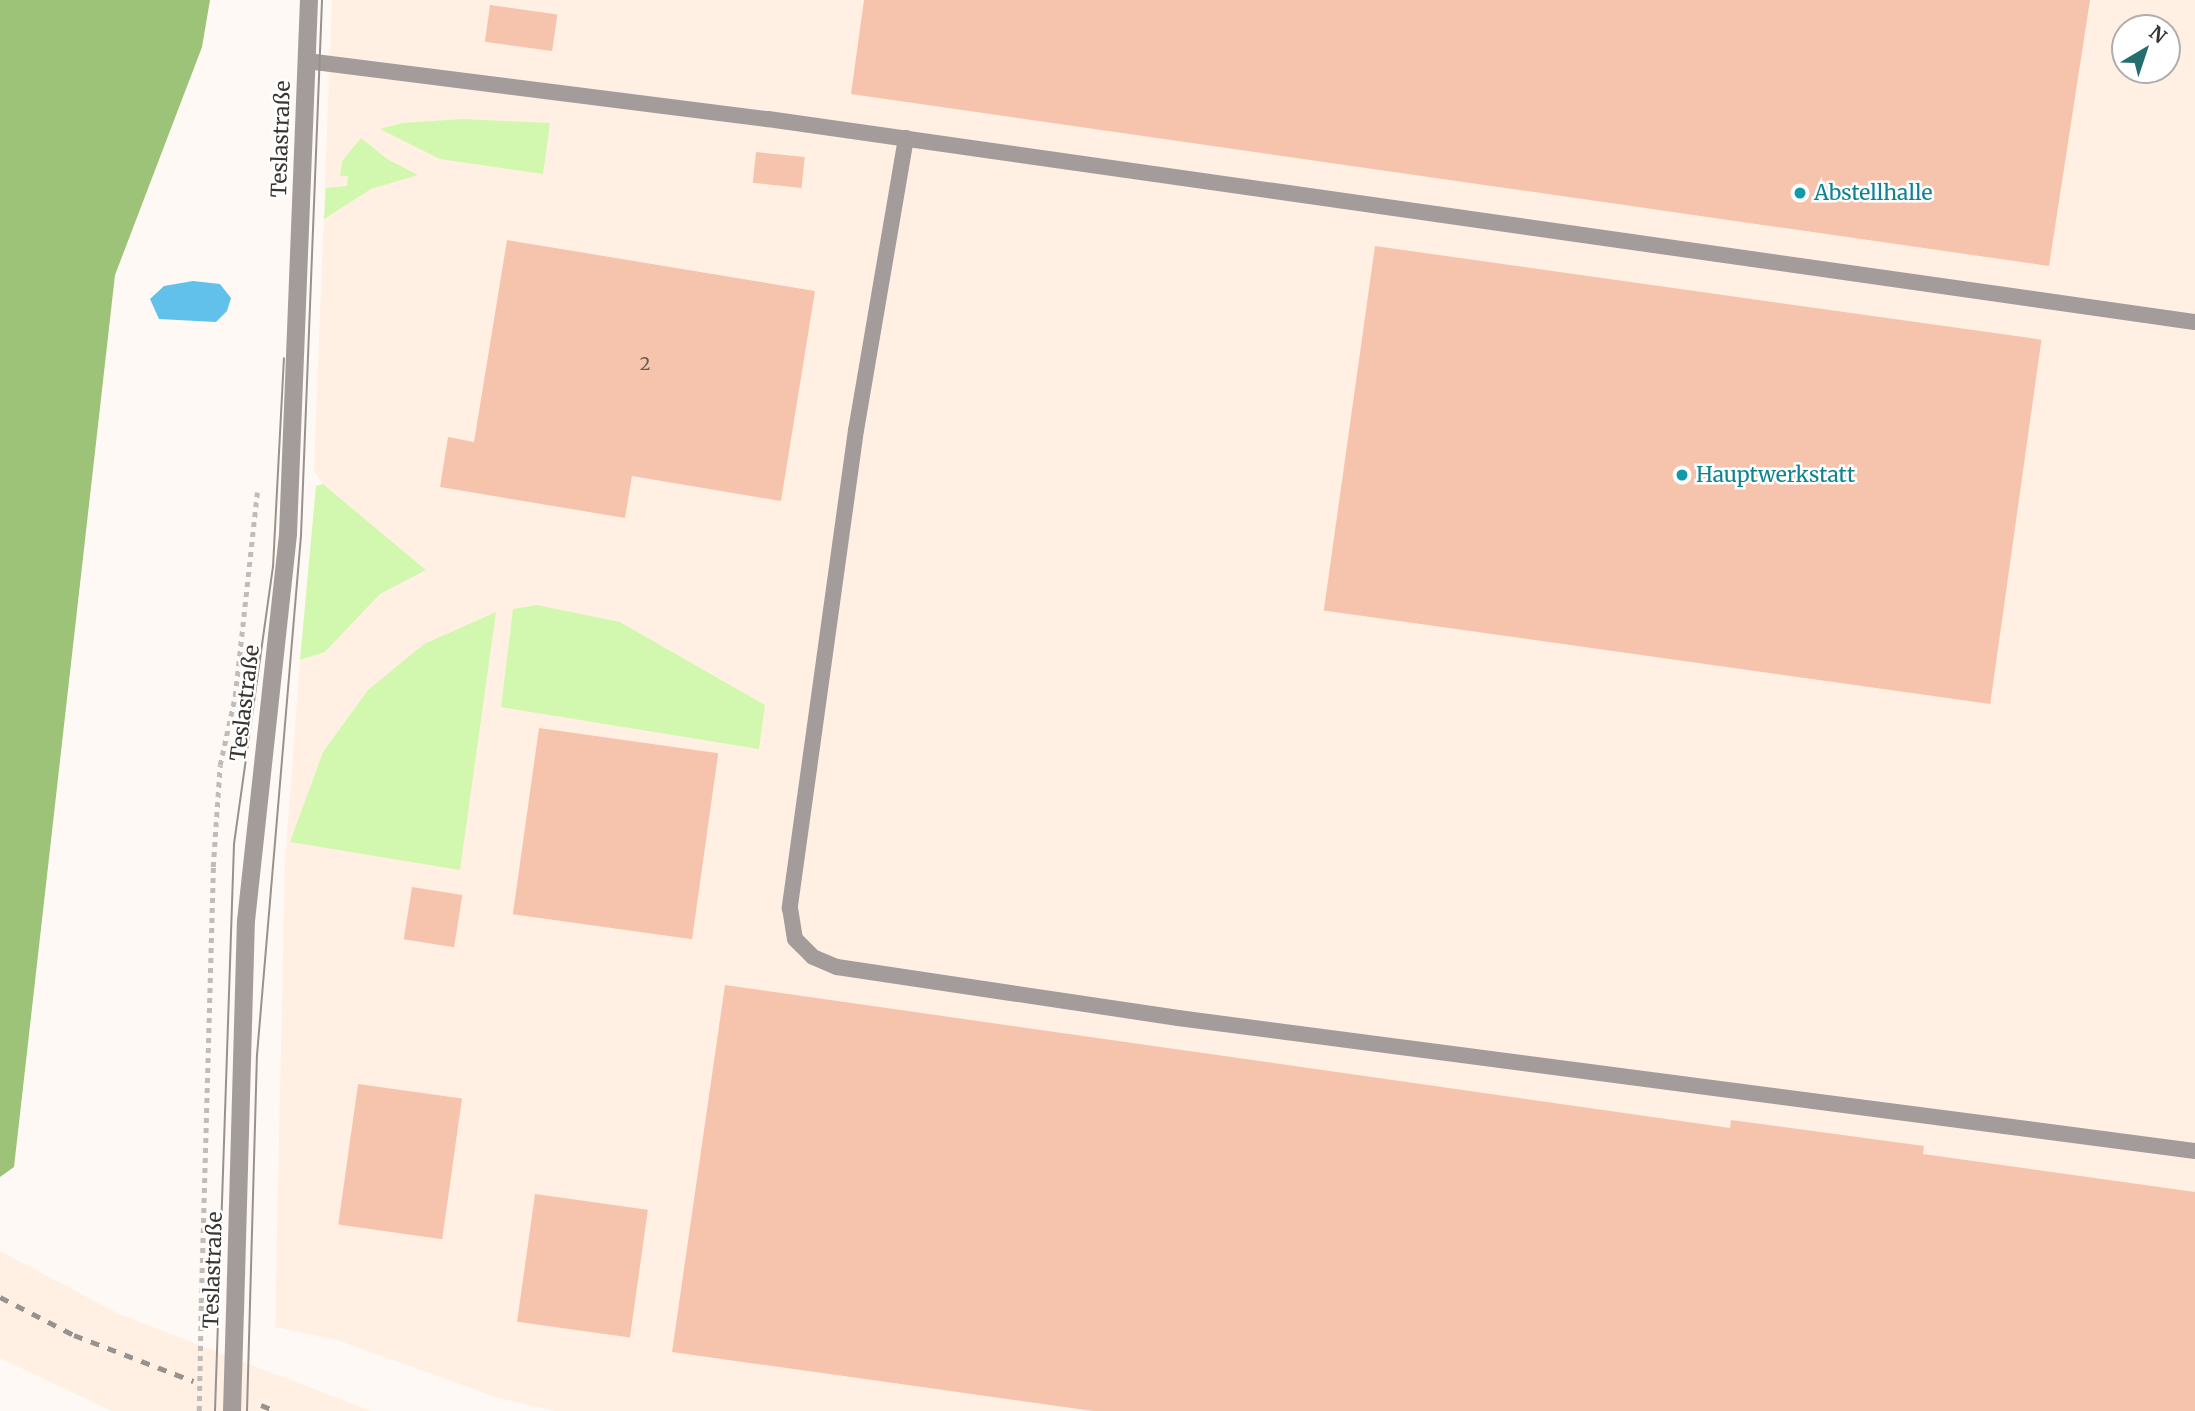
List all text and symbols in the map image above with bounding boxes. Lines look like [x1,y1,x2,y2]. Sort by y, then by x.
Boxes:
north arrow [2111,14,2181,84]
text: N [2145,20,2171,48]
street label: Teslastraße [266,80,296,198]
place label: Abstellhalle [1814,180,1932,206]
marker: Abstellhalle [1792,185,1808,201]
house number: 2 [640,353,650,375]
place label: Hauptwerkstatt [1696,462,1855,488]
marker: Hauptwerkstatt [1674,467,1690,483]
street label: Teslastraße [225,643,265,763]
street label: Teslastraße [198,1211,228,1329]

